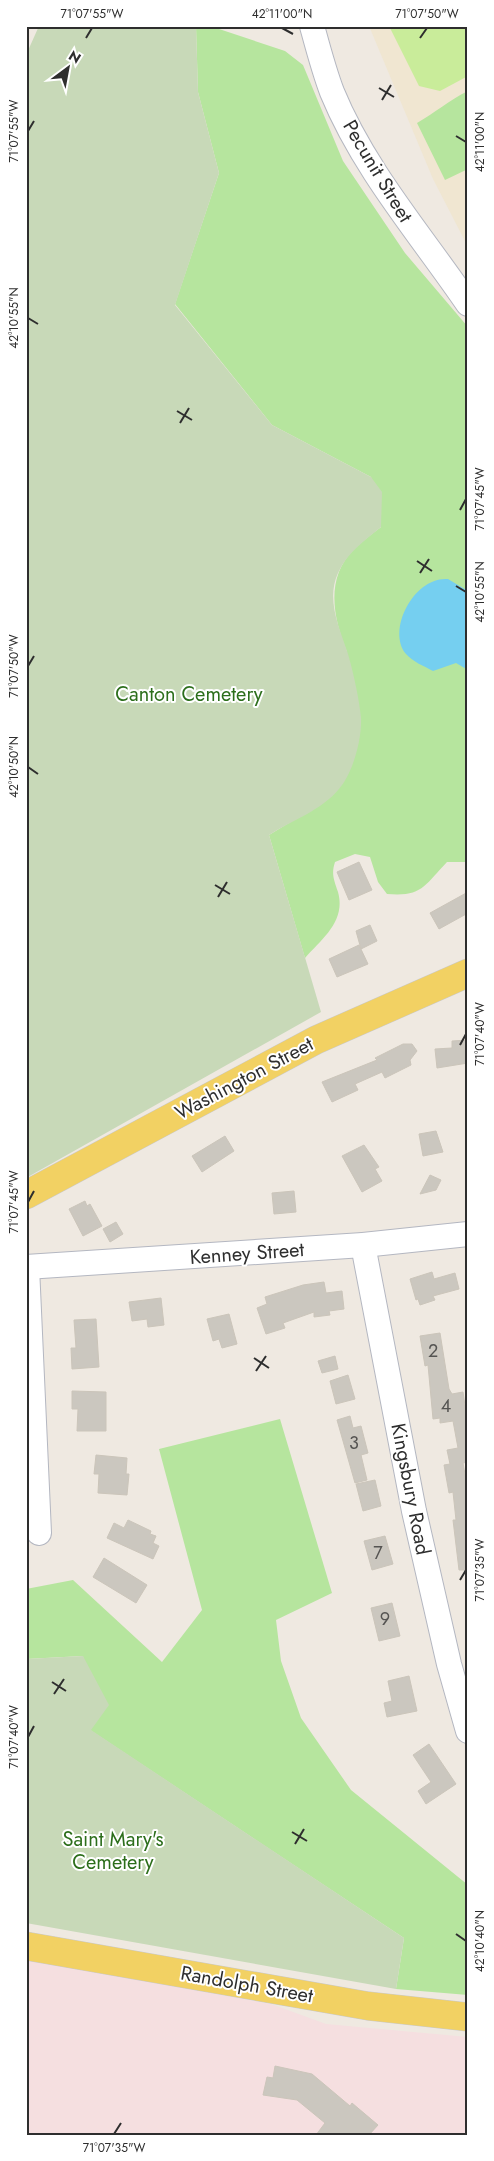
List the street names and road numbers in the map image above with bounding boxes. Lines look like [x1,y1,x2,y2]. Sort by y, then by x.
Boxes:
street label: Pecunit Street [336,115,420,228]
street label: Washington Street [170,1030,319,1127]
street label: Kenney Street [189,1235,305,1272]
street label: Kingsbury Road [384,1421,438,1558]
street label: Randolph Street [178,1959,316,2010]

